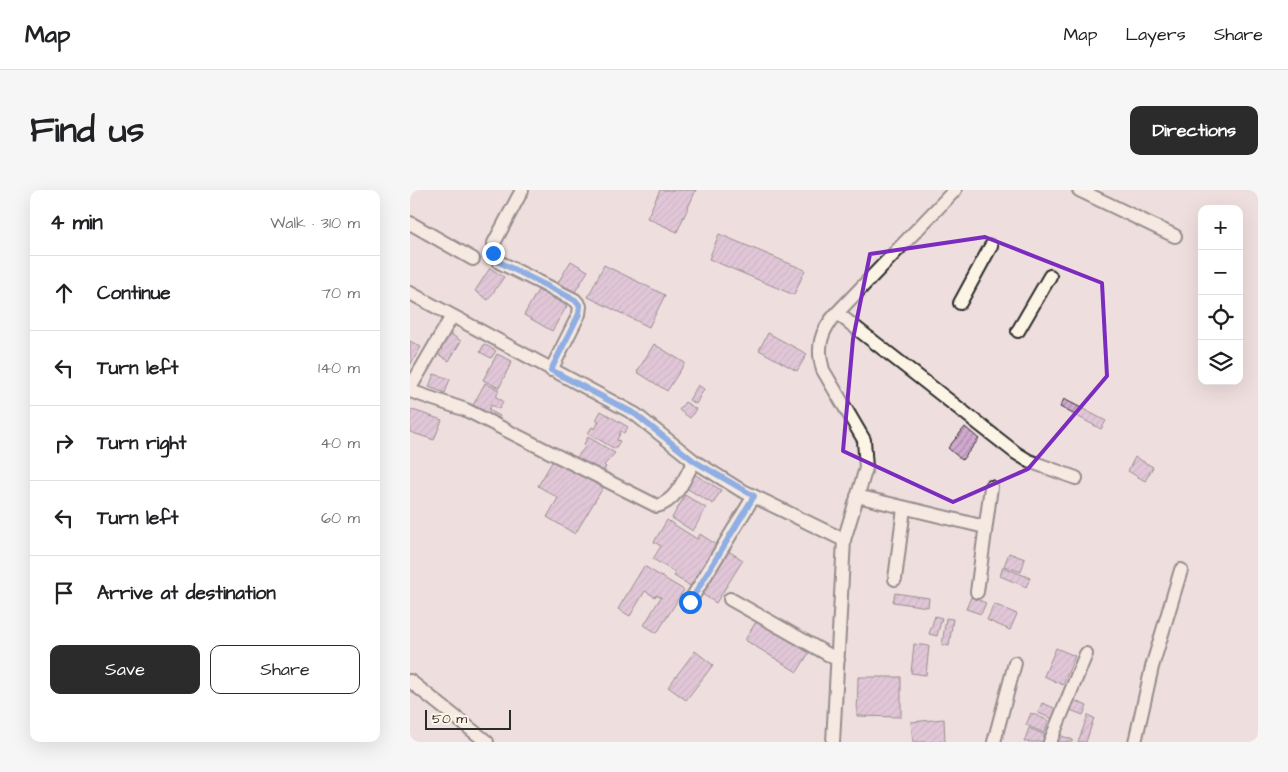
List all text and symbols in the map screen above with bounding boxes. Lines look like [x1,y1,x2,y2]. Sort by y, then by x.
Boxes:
text: Map [25,18,70,52]
text: Map [1063,22,1097,47]
text: Layers [1125,22,1186,47]
text: Share [1214,22,1263,47]
text: Find us [30,106,144,155]
button: Directions [1130,106,1258,155]
map controls [1198,205,1243,385]
button: + [1198,205,1243,250]
text: 4 min [50,208,103,237]
text: Walk · 310 m [270,212,360,234]
route end [482,242,505,265]
button: − [1198,250,1243,295]
icon: ahead [50,279,78,307]
text: Continue [97,280,171,307]
text: 70 m [321,282,360,304]
button: locate [1198,295,1243,340]
button: layers [1198,340,1243,385]
icon: left [50,354,78,382]
text: Turn left [97,355,178,382]
text: 140 m [318,357,360,379]
icon: right [50,429,78,457]
text: Turn right [97,430,186,457]
text: 40 m [320,432,360,454]
icon: left [50,504,78,532]
text: Turn left [97,505,178,532]
text: 60 m [321,507,360,529]
icon: arrive [50,579,78,607]
text: Arrive at destination [97,580,276,607]
route start [679,591,702,614]
button: Save [50,645,200,694]
button: Share [210,645,360,694]
scale bar [425,707,511,730]
text: 50 m [432,709,467,729]

